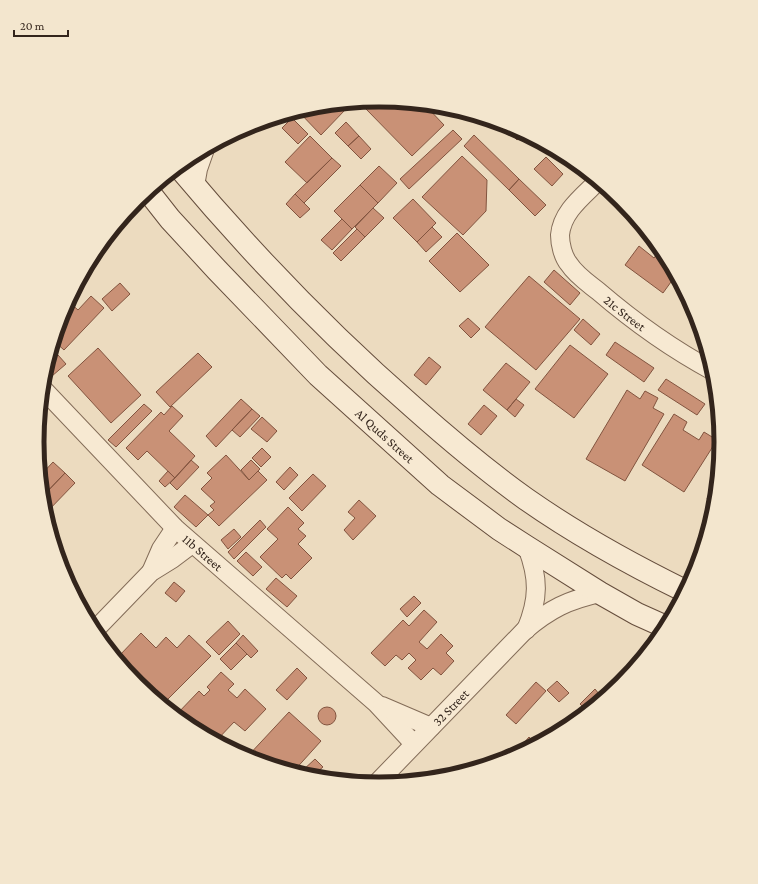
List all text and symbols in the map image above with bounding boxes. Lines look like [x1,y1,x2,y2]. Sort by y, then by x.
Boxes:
scale bar [14,12,68,38]
text: 20 m [20,19,45,33]
street label: 21c Street [601,292,649,335]
street label: Al Quds Street [352,406,418,467]
street label: 11b Street [179,531,226,575]
street label: 32 Street [430,685,472,729]

